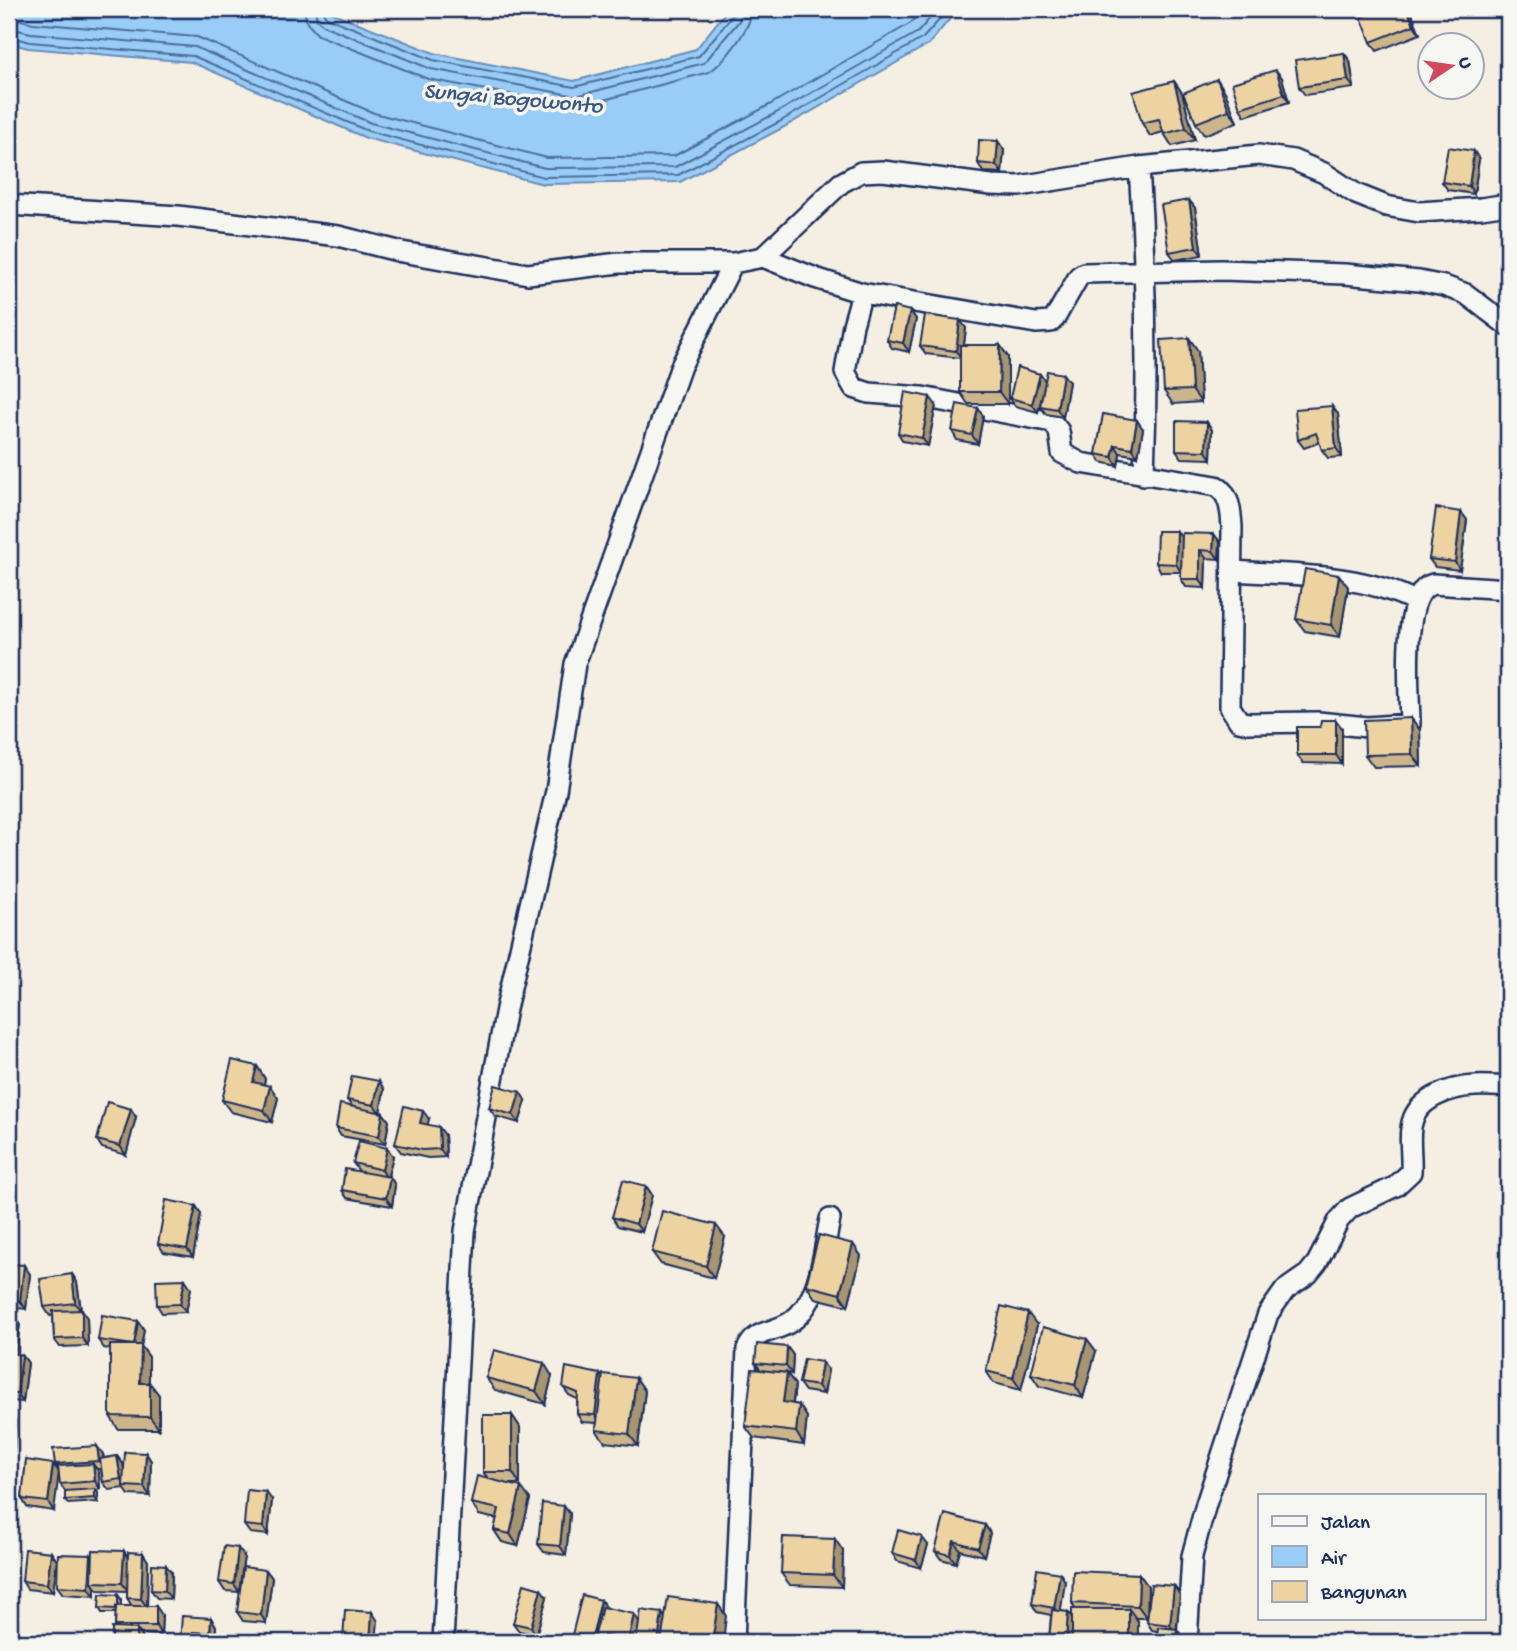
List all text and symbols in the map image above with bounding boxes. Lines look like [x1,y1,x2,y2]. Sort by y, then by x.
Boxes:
north arrow [1416,32,1486,102]
text: U [1452,55,1477,71]
water label: Sungai Bogowonto [422,79,605,121]
legend [1258,1494,1486,1620]
text: Jalan [1321,1512,1370,1537]
text: Air [1321,1548,1347,1573]
text: Bangunan [1320,1582,1407,1607]

